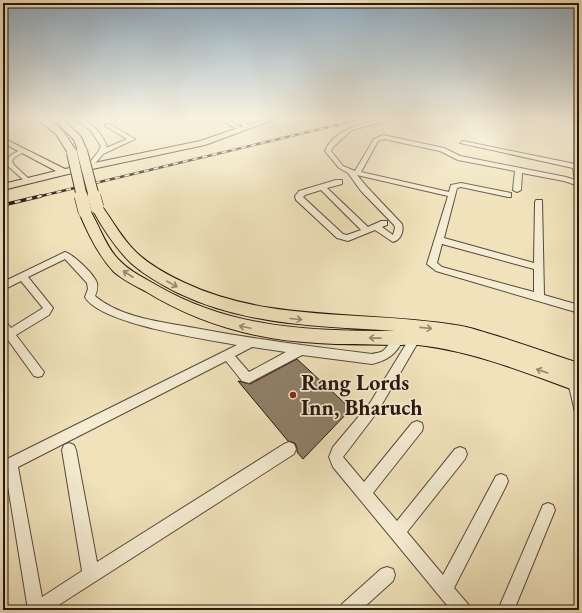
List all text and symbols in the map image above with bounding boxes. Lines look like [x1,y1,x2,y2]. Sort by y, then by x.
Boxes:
one-way arrow [122,270,134,278]
one-way arrow [166,280,178,288]
one-way arrow [289,316,302,323]
one-way arrow [239,323,252,331]
one-way arrow [419,324,432,331]
one-way arrow [369,334,382,342]
one-way arrow [536,367,549,374]
place label: Rang Lords Inn, Bharuch [301,368,423,422]
marker: Rang Lords Inn, Bharuch [288,390,298,400]

